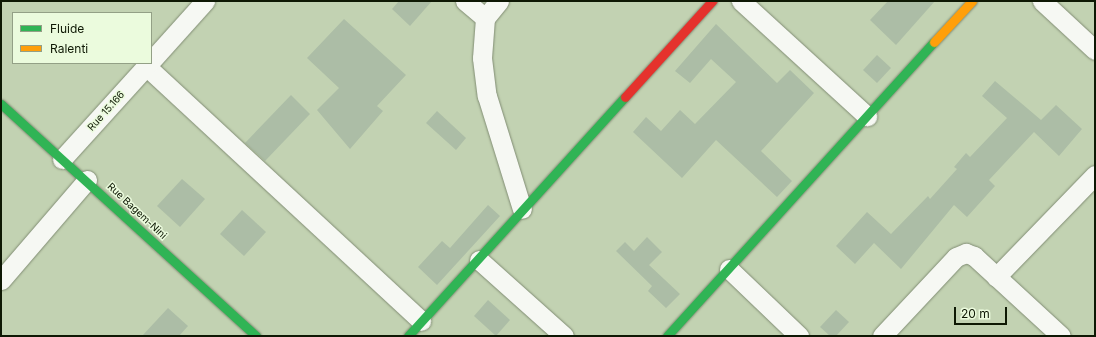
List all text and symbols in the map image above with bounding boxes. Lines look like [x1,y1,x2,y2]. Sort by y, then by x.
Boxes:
legend [12,12,152,64]
text: Fluide [50,21,84,36]
text: Ralenti [50,41,88,56]
street label: Rue 15.166 [85,89,127,133]
street label: Rue Bagem-Nini [105,180,169,242]
scale bar [956,299,1009,325]
text: 20 m [961,306,990,321]

